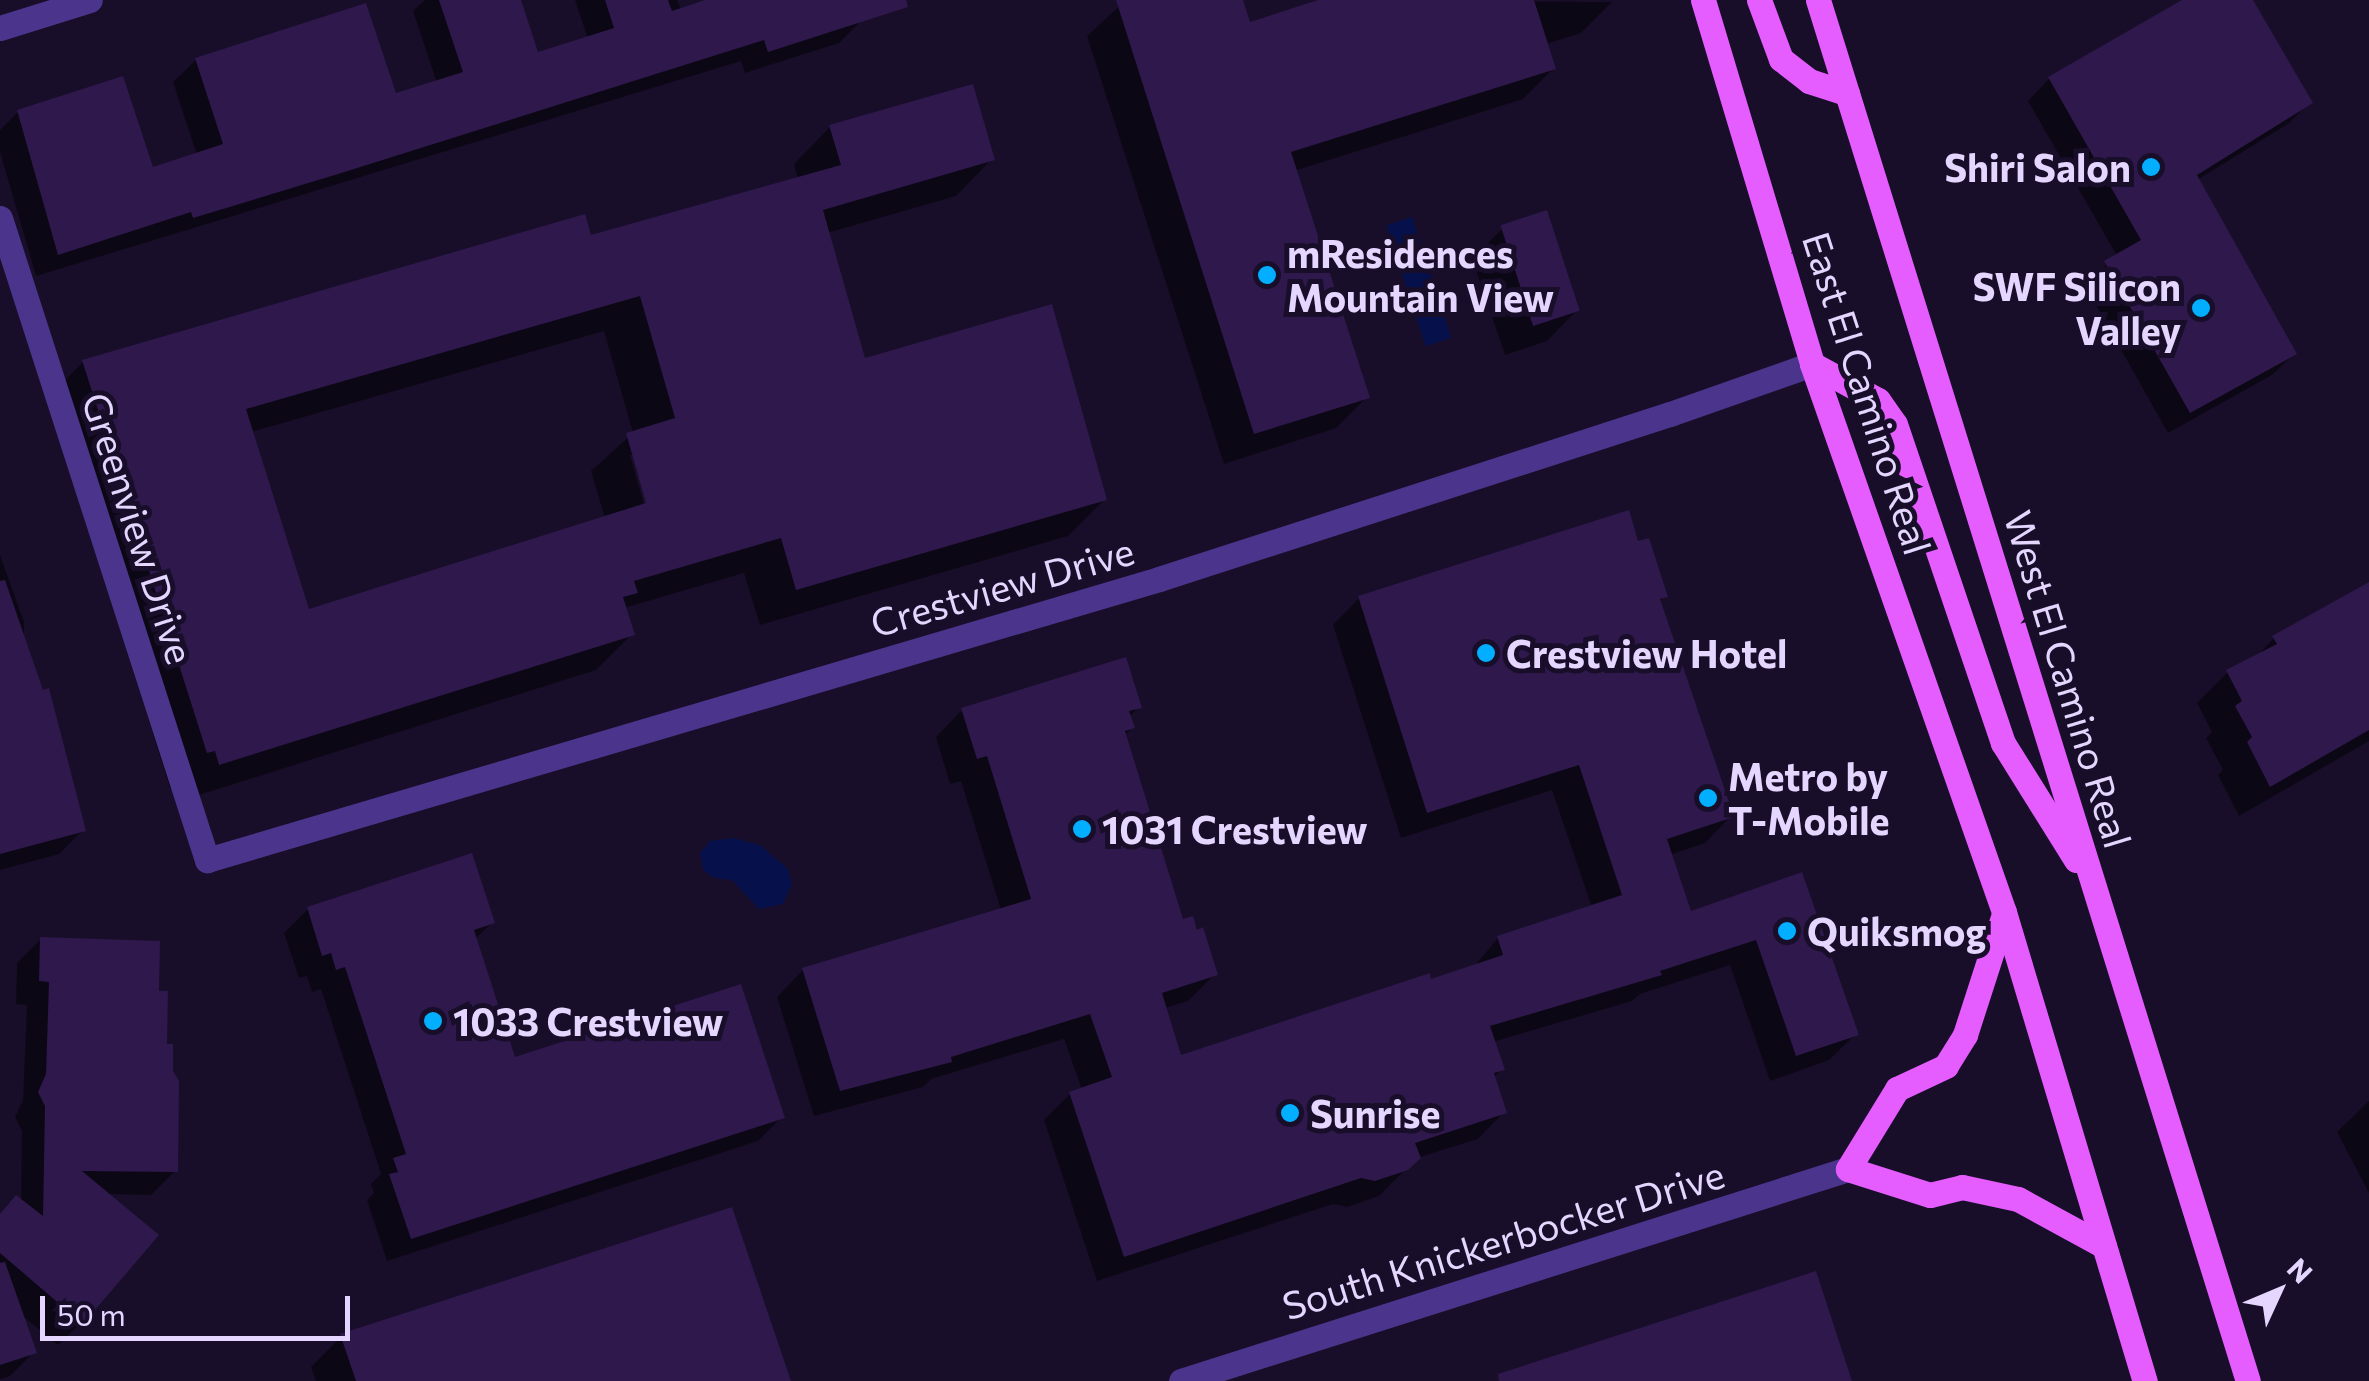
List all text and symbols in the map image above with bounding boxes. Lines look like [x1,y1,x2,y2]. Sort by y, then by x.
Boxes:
place label: Shiri Salon [1944,144,2131,190]
marker: Shiri Salon [2140,156,2162,178]
street label: East El Camino Real [1794,226,1942,560]
place label: mResidences Mountain View [1287,230,1554,320]
place label: SWF Silicon Valley [1973,263,2181,352]
marker: mResidences Mountain View [1256,264,1278,286]
marker: SWF Silicon Valley [2190,297,2212,319]
street label: Greenview Drive [74,387,204,669]
street label: West El Camino Real [1996,505,2142,853]
street label: Crestview Drive [865,527,1139,645]
place label: Crestview Hotel [1506,630,1787,676]
marker: Crestview Hotel [1475,642,1497,664]
place label: Metro by T-Mobile [1728,753,1890,842]
marker: Metro by T-Mobile [1697,787,1719,809]
place label: 1031 Crestview [1102,806,1368,852]
marker: 1031 Crestview [1071,818,1093,840]
place label: Quiksmog [1807,908,1986,954]
marker: Quiksmog [1776,920,1798,942]
place label: 1033 Crestview [453,998,723,1044]
marker: 1033 Crestview [422,1010,444,1032]
place label: Sunrise [1310,1090,1440,1136]
marker: Sunrise [1279,1102,1301,1124]
street label: South Knickerbocker Drive [1277,1150,1729,1328]
north arrow [2229,1241,2329,1341]
text: N [2281,1251,2320,1290]
scale bar [45,1276,355,1338]
text: 50 m [57,1295,126,1332]

